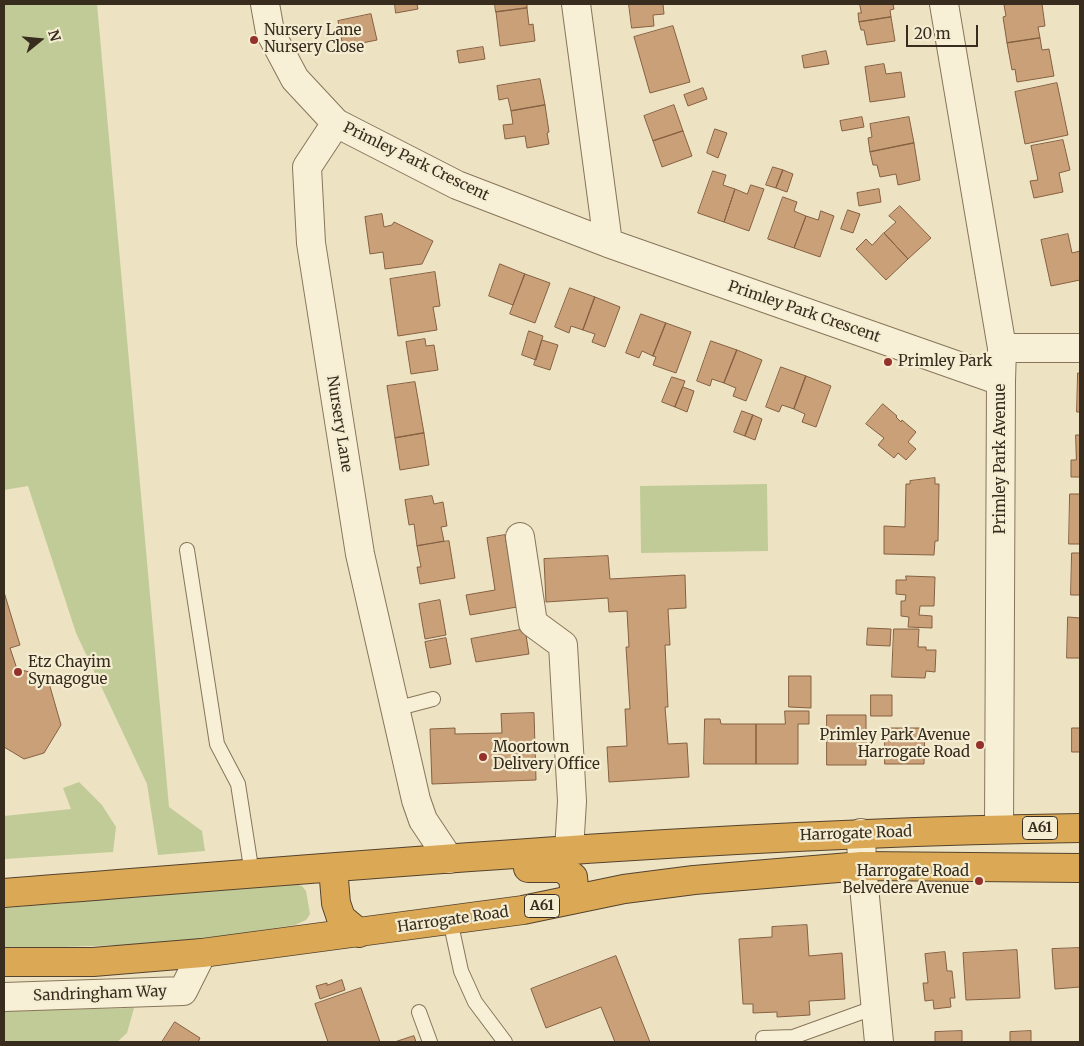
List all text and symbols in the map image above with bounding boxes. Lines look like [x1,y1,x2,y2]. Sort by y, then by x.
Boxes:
north arrow [15,15,65,65]
scale bar [909,15,982,47]
place label: Nursery Lane Nursery Close [264,22,364,57]
text: 20 m [914,24,951,43]
text: N [44,28,65,44]
marker: Nursery Lane Nursery Close [248,34,260,46]
street label: Primley Park Crescent [340,119,492,205]
street label: Primley Park Crescent [725,277,883,347]
place label: Primley Park [898,353,992,371]
marker: Primley Park [882,356,894,368]
street label: Nursery Lane [323,375,355,473]
street label: Primley Park Avenue [992,384,1010,534]
place label: Etz Chayim Synagogue [28,654,111,689]
marker: Etz Chayim Synagogue [12,666,24,678]
place label: Primley Park Avenue Harrogate Road [820,727,970,762]
place label: Moortown Delivery Office [493,739,600,774]
marker: Primley Park Avenue Harrogate Road [974,739,986,751]
marker: Moortown Delivery Office [477,751,489,763]
road number: A61 [1022,816,1058,840]
street label: Harrogate Road [800,823,912,845]
place label: Harrogate Road Belvedere Avenue [842,863,969,898]
marker: Harrogate Road Belvedere Avenue [973,875,985,887]
road number: A61 [524,894,560,918]
street label: Harrogate Road [396,903,510,937]
street label: Sandringham Way [33,983,167,1005]

